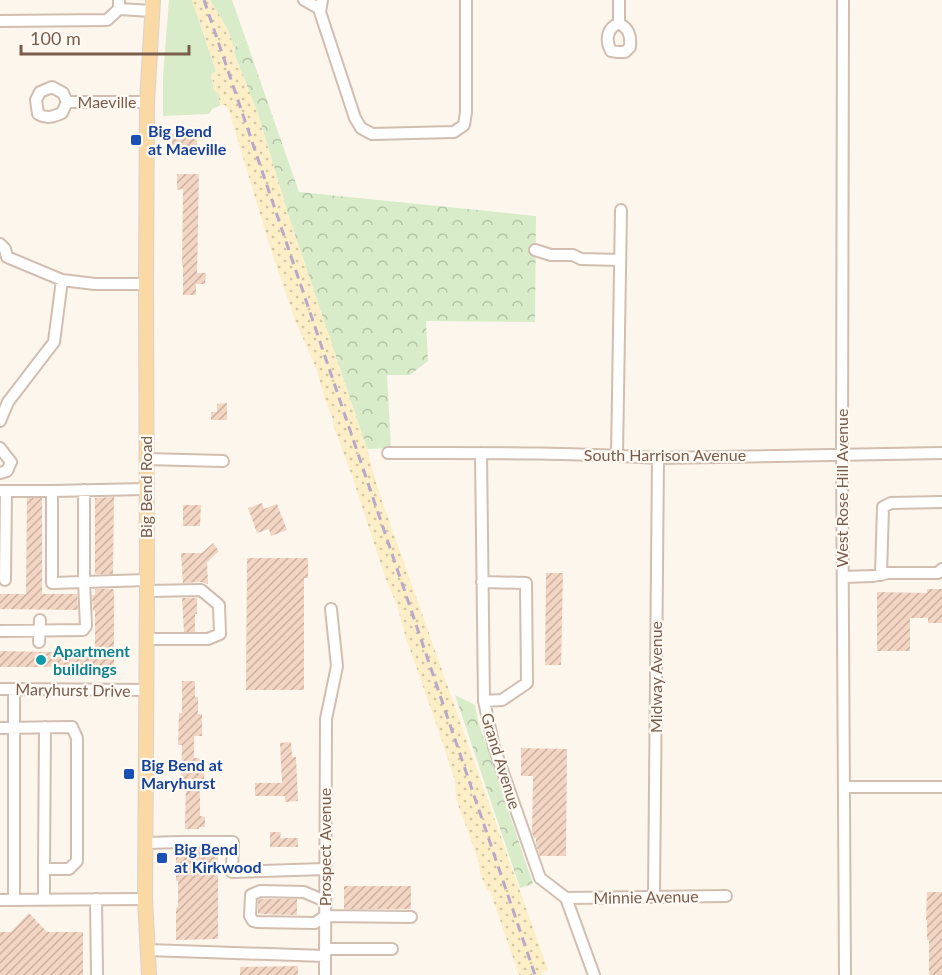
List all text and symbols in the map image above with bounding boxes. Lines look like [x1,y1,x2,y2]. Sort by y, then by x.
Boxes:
scale bar [21,18,189,56]
text: 100 m [30,27,81,49]
street label: Maeville [78,92,136,111]
place label: Big Bend at Maeville [148,121,227,158]
marker: Big Bend at Maeville [129,133,143,147]
street label: West Rose Hill Avenue [832,409,851,567]
street label: Big Bend Road [136,436,155,538]
street label: South Harrison Avenue [584,445,746,464]
street label: Midway Avenue [646,621,665,733]
place label: Apartment buildings [52,641,130,678]
marker: Apartment buildings [34,653,48,667]
street label: Maryhurst Drive [15,679,131,700]
street label: Grand Avenue [478,710,525,811]
place label: Big Bend at Maryhurst [141,755,223,792]
marker: Big Bend at Maryhurst [122,767,136,781]
street label: Prospect Avenue [315,788,334,906]
place label: Big Bend at Kirkwood [174,839,262,876]
marker: Big Bend at Kirkwood [155,851,169,865]
street label: Minnie Avenue [593,886,699,907]

